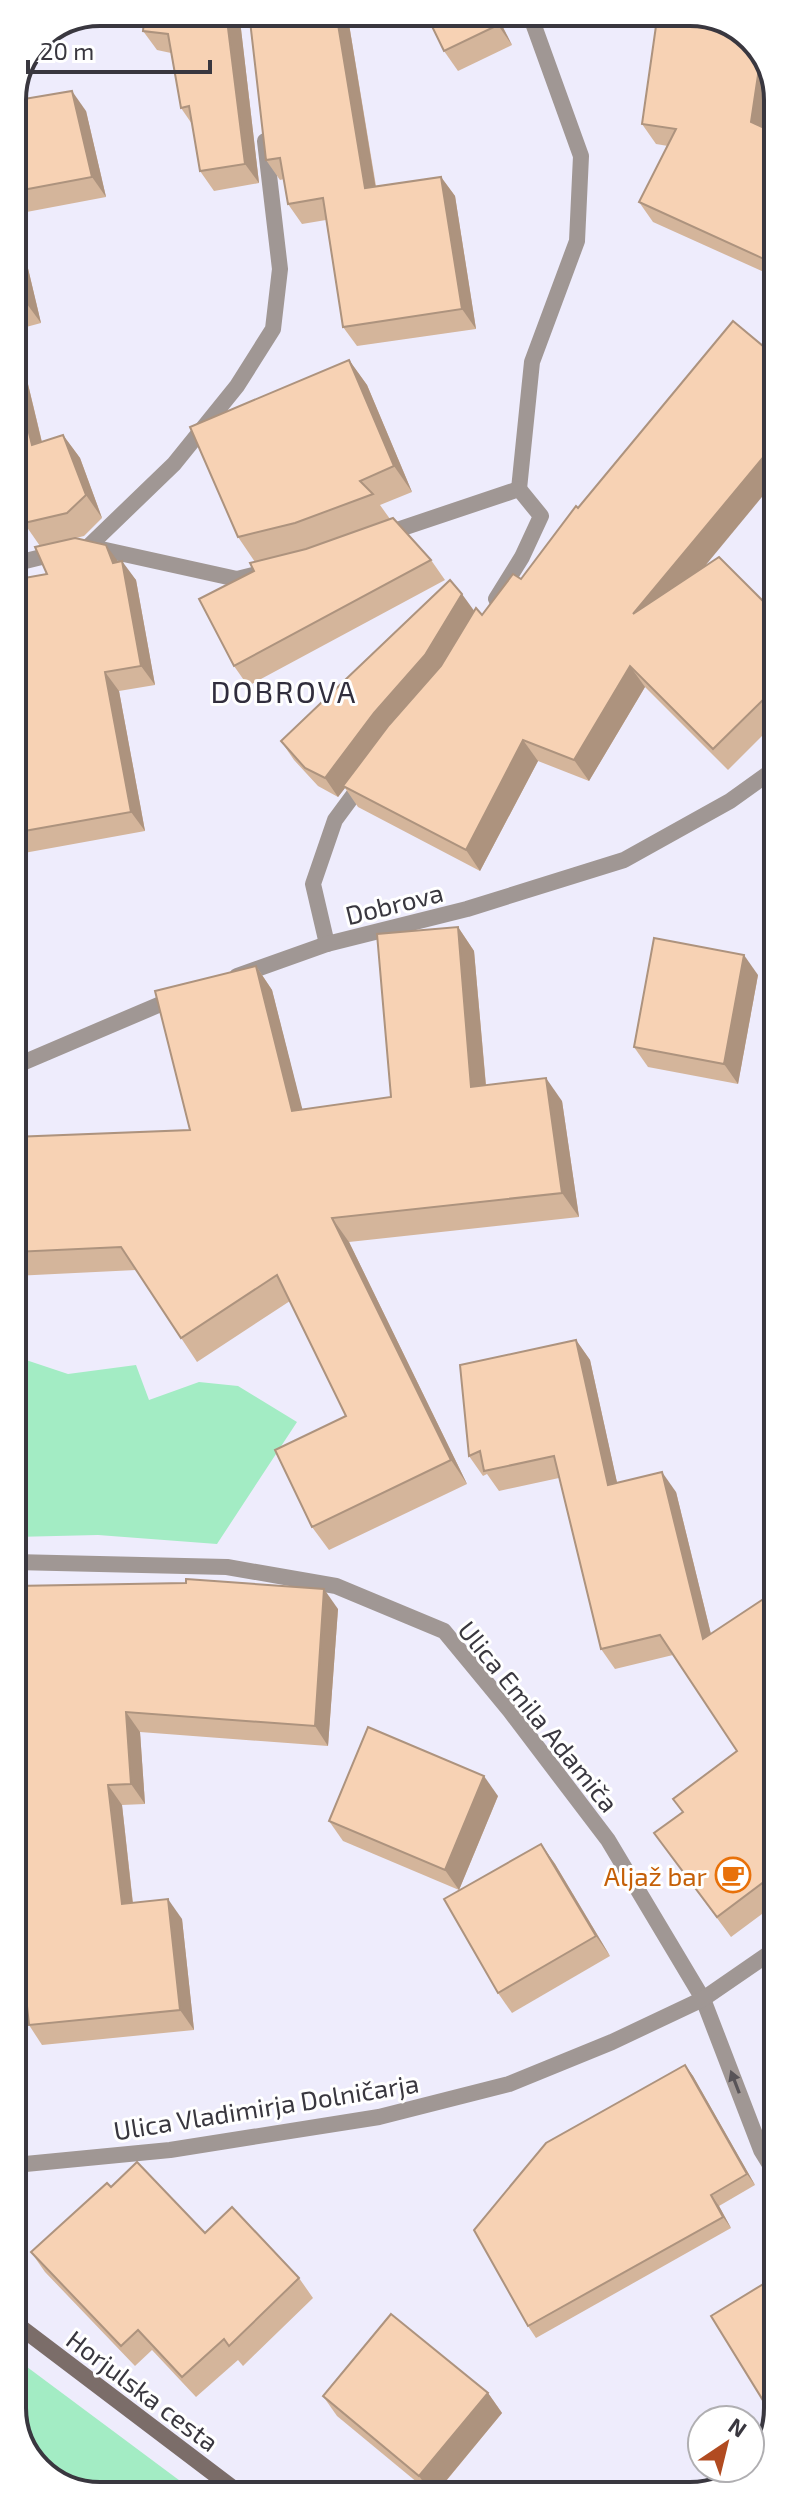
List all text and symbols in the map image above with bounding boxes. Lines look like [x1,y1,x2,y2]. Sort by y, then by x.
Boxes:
scale bar [28,24,210,74]
text: 20 m [40,36,94,65]
district label: DOBROVA [211,673,357,709]
street label: Dobrova [342,876,446,930]
street label: Ulica Emila Adamiča [452,1614,626,1818]
cafe icon: Aljaž bar [714,1856,752,1894]
place label: Aljaž bar [604,1860,707,1891]
street label: Ulica Vladimirja Dolničarja [111,2067,421,2145]
one-way arrow [728,2069,741,2093]
street label: Horjulska cesta [61,2323,225,2457]
north arrow [686,2404,766,2484]
text: N [724,2412,752,2442]

